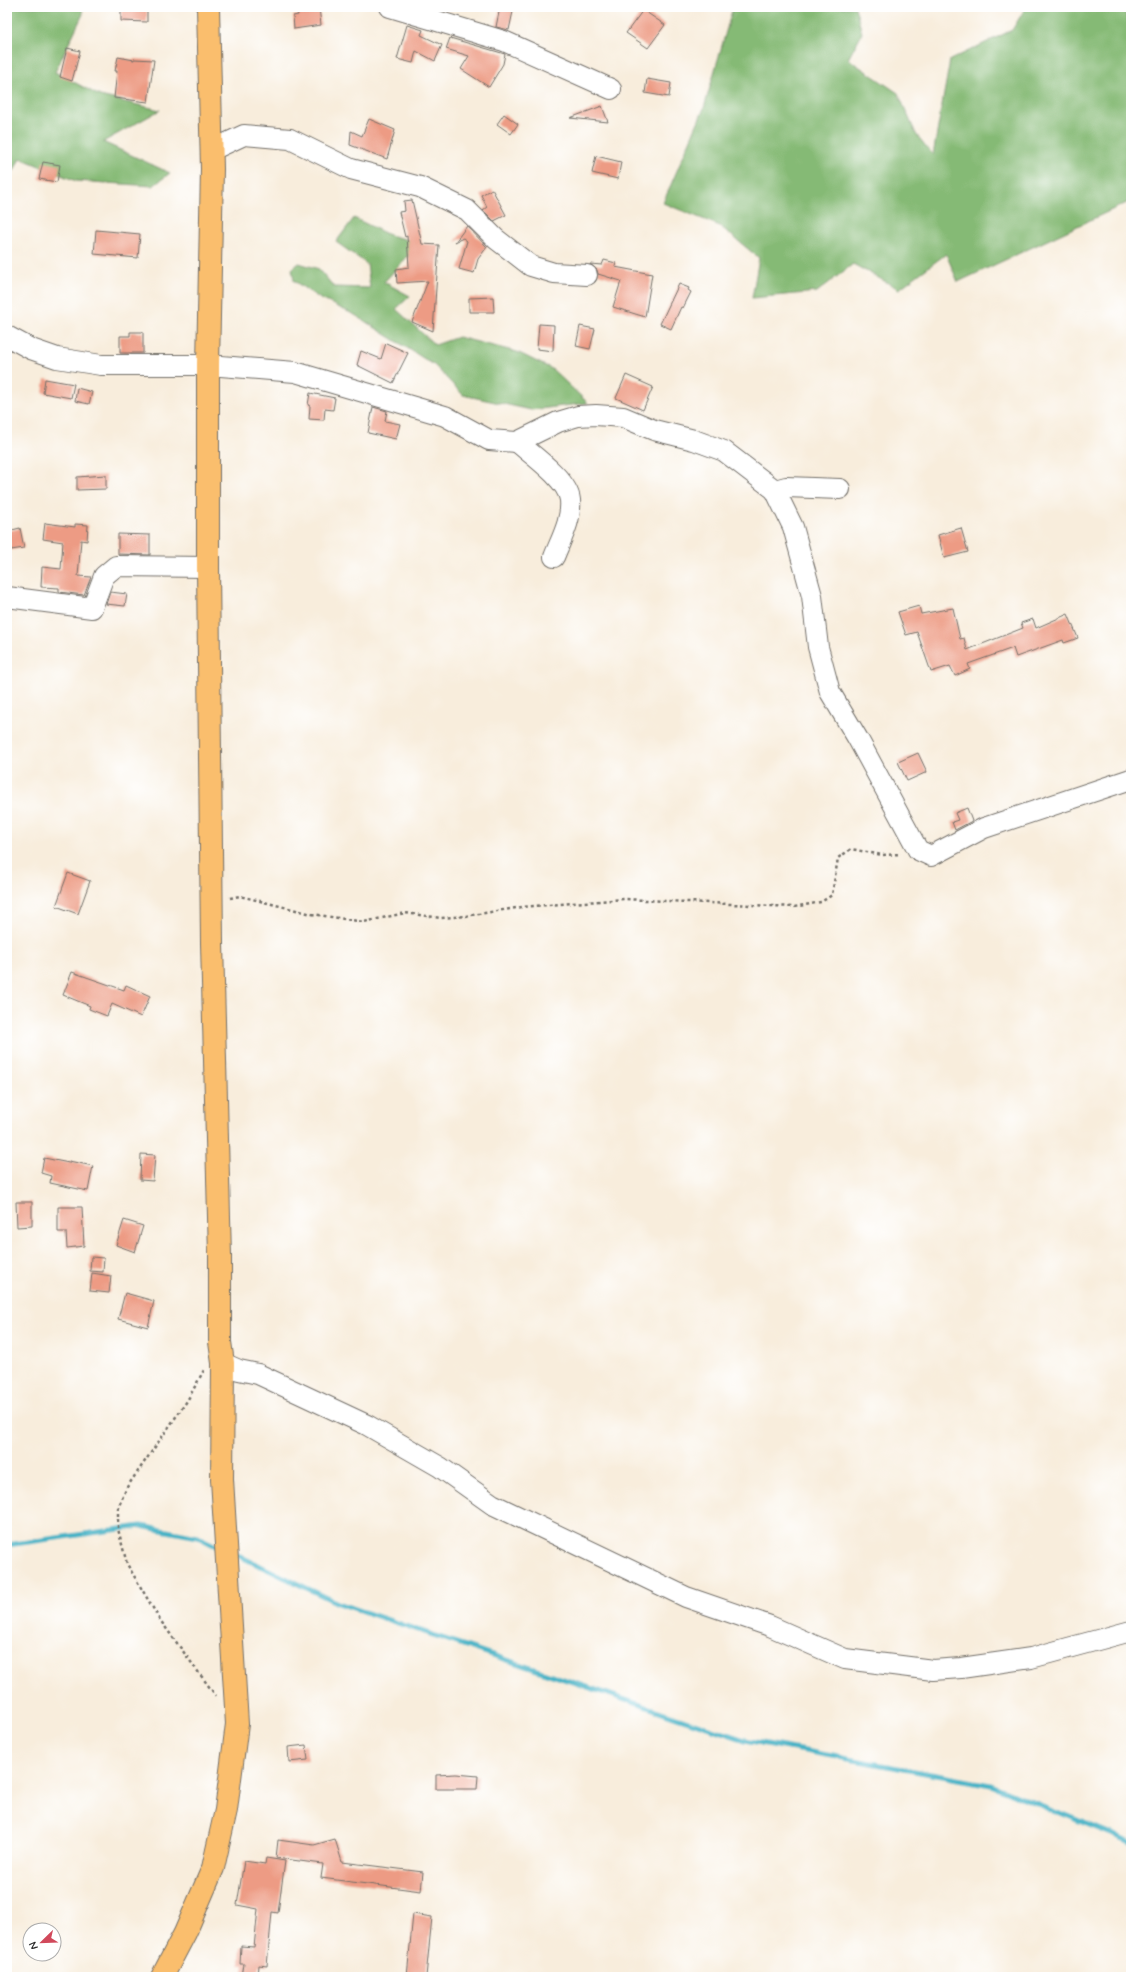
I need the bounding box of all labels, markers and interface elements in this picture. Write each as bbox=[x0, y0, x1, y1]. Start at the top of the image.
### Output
north arrow bbox=[22, 1922, 62, 1962]
text: N bbox=[26, 1939, 42, 1952]

